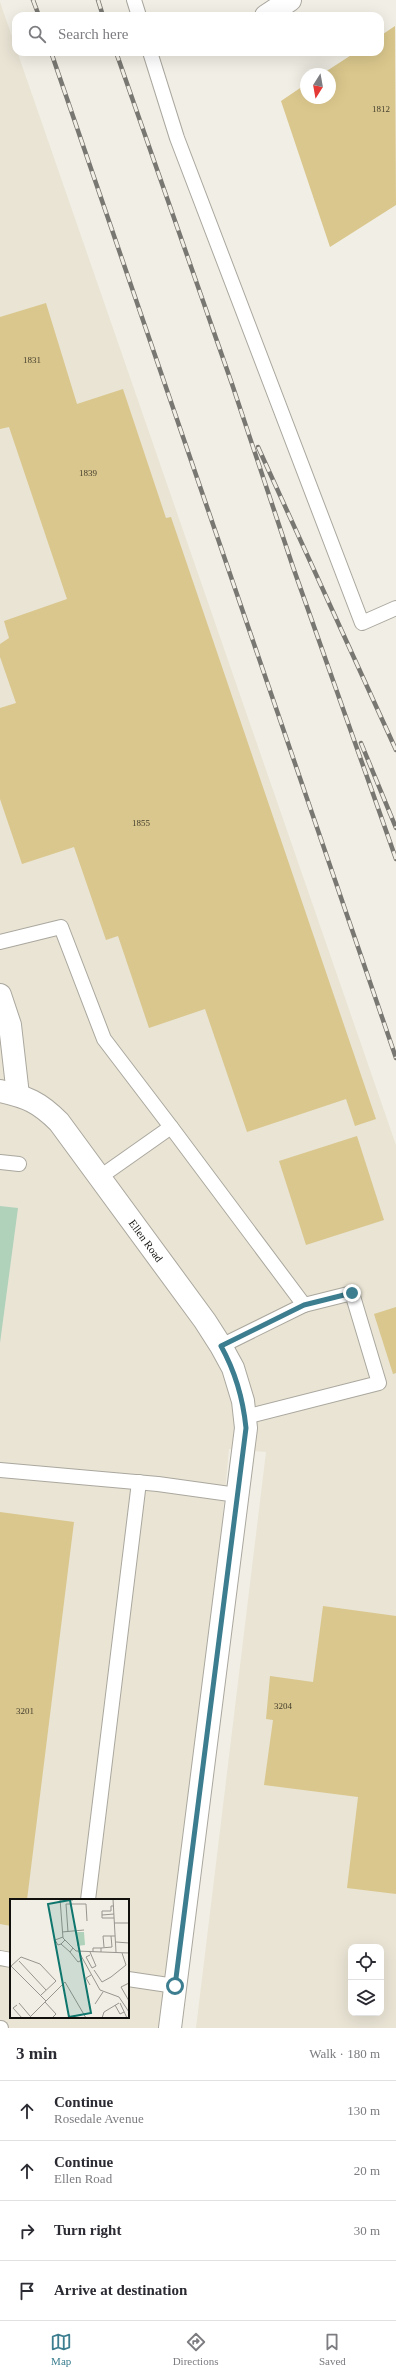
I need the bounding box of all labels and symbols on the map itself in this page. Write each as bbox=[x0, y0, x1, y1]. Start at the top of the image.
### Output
north arrow bbox=[300, 68, 336, 104]
house number: 1812 bbox=[372, 104, 390, 114]
house number: 1831 bbox=[23, 355, 41, 365]
house number: 1839 bbox=[79, 468, 98, 478]
house number: 1855 bbox=[132, 818, 151, 828]
street label: Ellen Road bbox=[127, 1217, 166, 1264]
route end bbox=[343, 1284, 361, 1302]
house number: 3204 bbox=[274, 1701, 293, 1711]
house number: 3201 bbox=[16, 1706, 34, 1716]
inset map bbox=[10, 1899, 129, 2018]
route start bbox=[166, 1977, 184, 1995]

